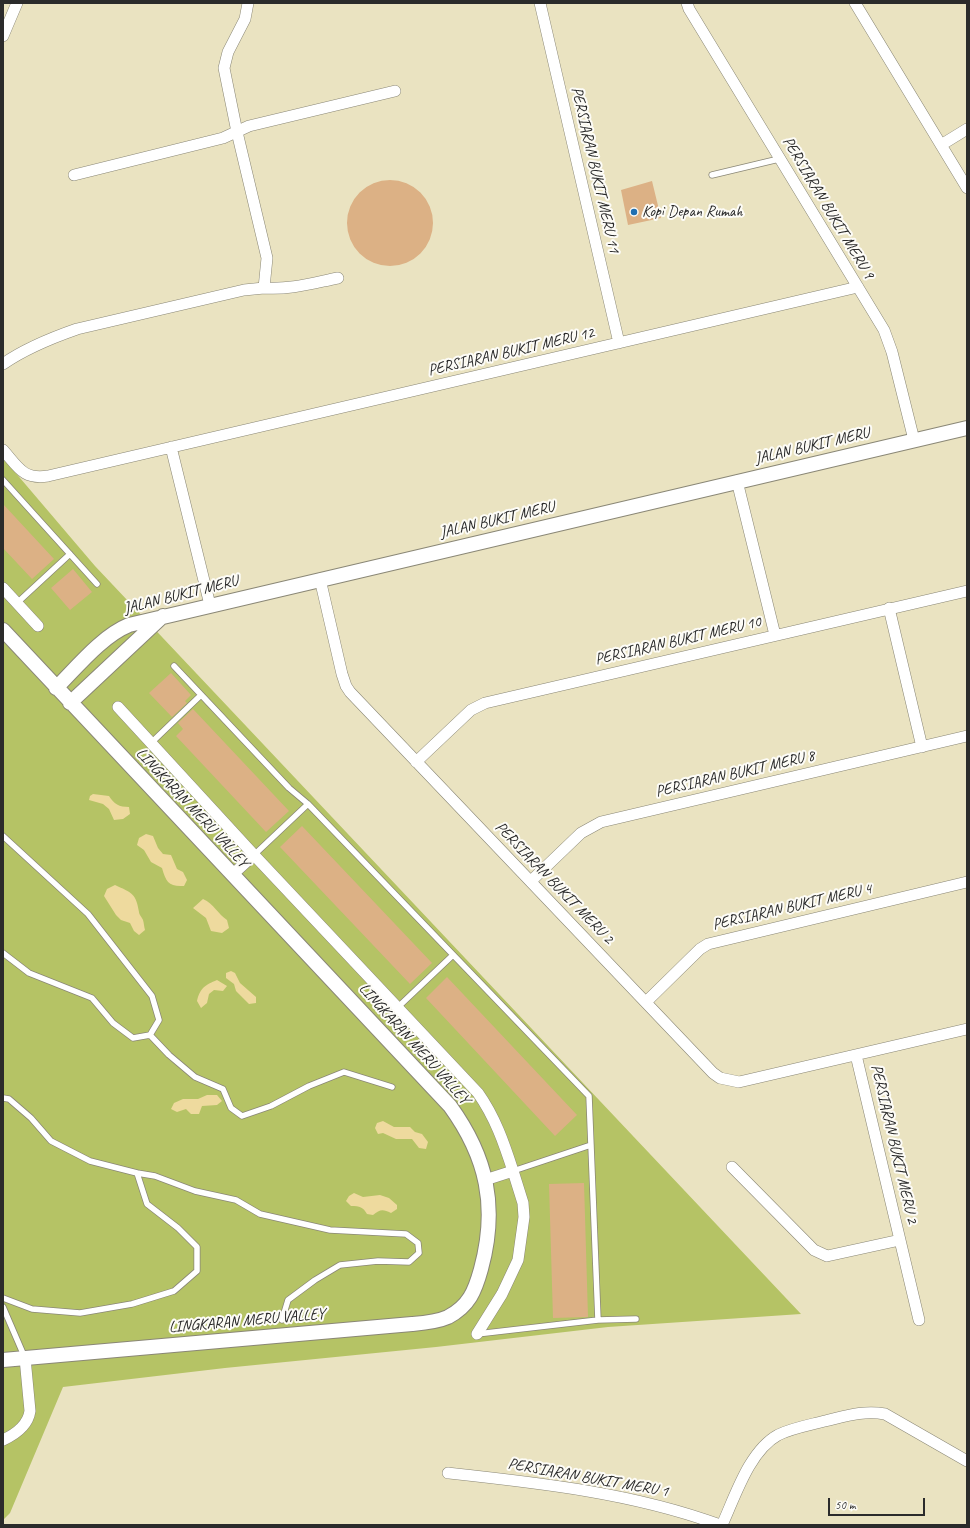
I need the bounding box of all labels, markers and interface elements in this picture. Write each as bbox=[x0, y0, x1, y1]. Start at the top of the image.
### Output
street label: PERSIARAN BUKIT MERU 11 bbox=[567, 85, 623, 255]
street label: PERSIARAN BUKIT MERU 9 bbox=[778, 133, 878, 283]
place label: Kopi Depan Rumah bbox=[642, 202, 743, 222]
marker: Kopi Depan Rumah bbox=[629, 207, 639, 217]
street label: PERSIARAN BUKIT MERU 12 bbox=[426, 324, 596, 380]
street label: JALAN BUKIT MERU bbox=[753, 423, 871, 469]
street label: JALAN BUKIT MERU bbox=[438, 497, 556, 543]
street label: JALAN BUKIT MERU bbox=[122, 572, 240, 618]
street label: PERSIARAN BUKIT MERU 10 bbox=[593, 613, 763, 669]
street label: LINGKARAN MERU VALLEY bbox=[132, 744, 252, 872]
street label: PERSIARAN BUKIT MERU 8 bbox=[654, 746, 816, 802]
street label: PERSIARAN BUKIT MERU 2 bbox=[491, 818, 617, 948]
street label: PERSIARAN BUKIT MERU 4 bbox=[711, 879, 873, 935]
street label: LINGKARAN MERU VALLEY bbox=[354, 979, 474, 1109]
street label: PERSIARAN BUKIT MERU 2 bbox=[866, 1063, 922, 1225]
street label: LINGKARAN MERU VALLEY bbox=[168, 1305, 326, 1337]
street label: PERSIARAN BUKIT MERU 1 bbox=[506, 1454, 670, 1502]
scale bar bbox=[830, 1490, 927, 1516]
text: 50 m bbox=[835, 1497, 855, 1513]

